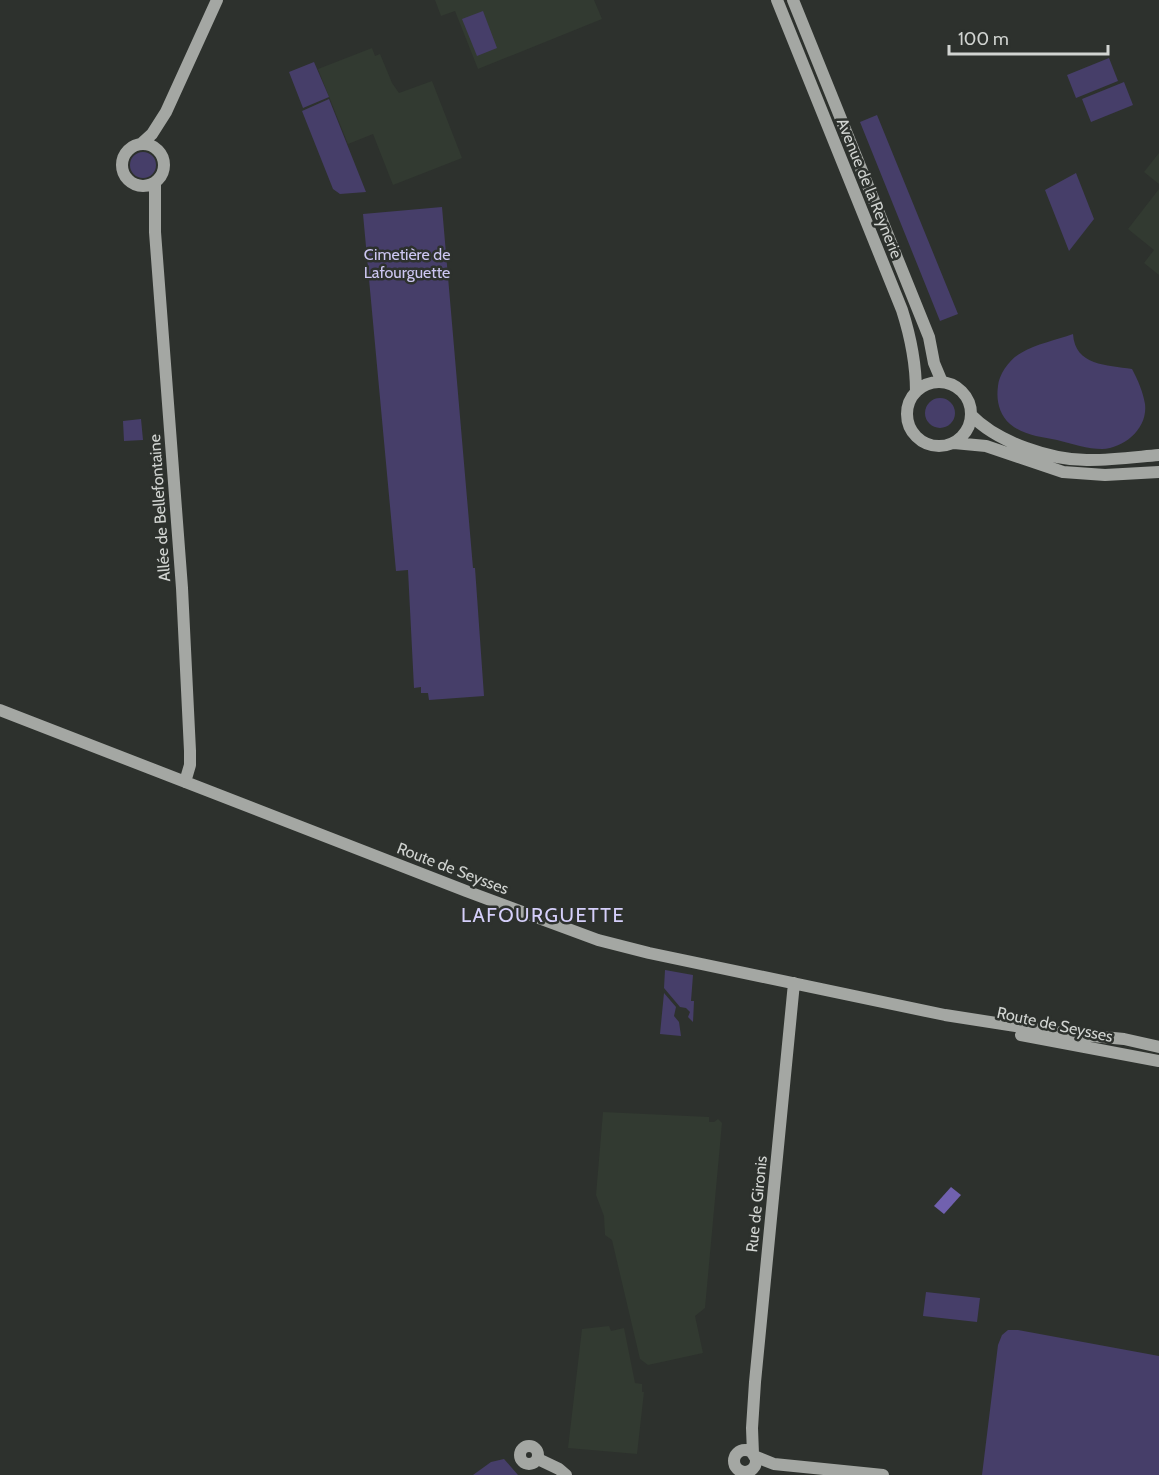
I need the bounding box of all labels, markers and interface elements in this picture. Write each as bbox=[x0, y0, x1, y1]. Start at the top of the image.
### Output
scale bar bbox=[949, 18, 1108, 56]
text: 100 m bbox=[958, 28, 1009, 50]
street label: Avenue de la Reynerie bbox=[833, 115, 906, 261]
park label: Cimetière de Lafourguette bbox=[364, 245, 450, 282]
street label: Allée de Bellefontaine bbox=[145, 434, 174, 582]
street label: Route de Seysses bbox=[394, 838, 512, 899]
district label: LAFOURGUETTE bbox=[461, 903, 625, 927]
street label: Route de Seysses bbox=[995, 1003, 1115, 1046]
street label: Rue de Gironis bbox=[742, 1154, 771, 1253]

